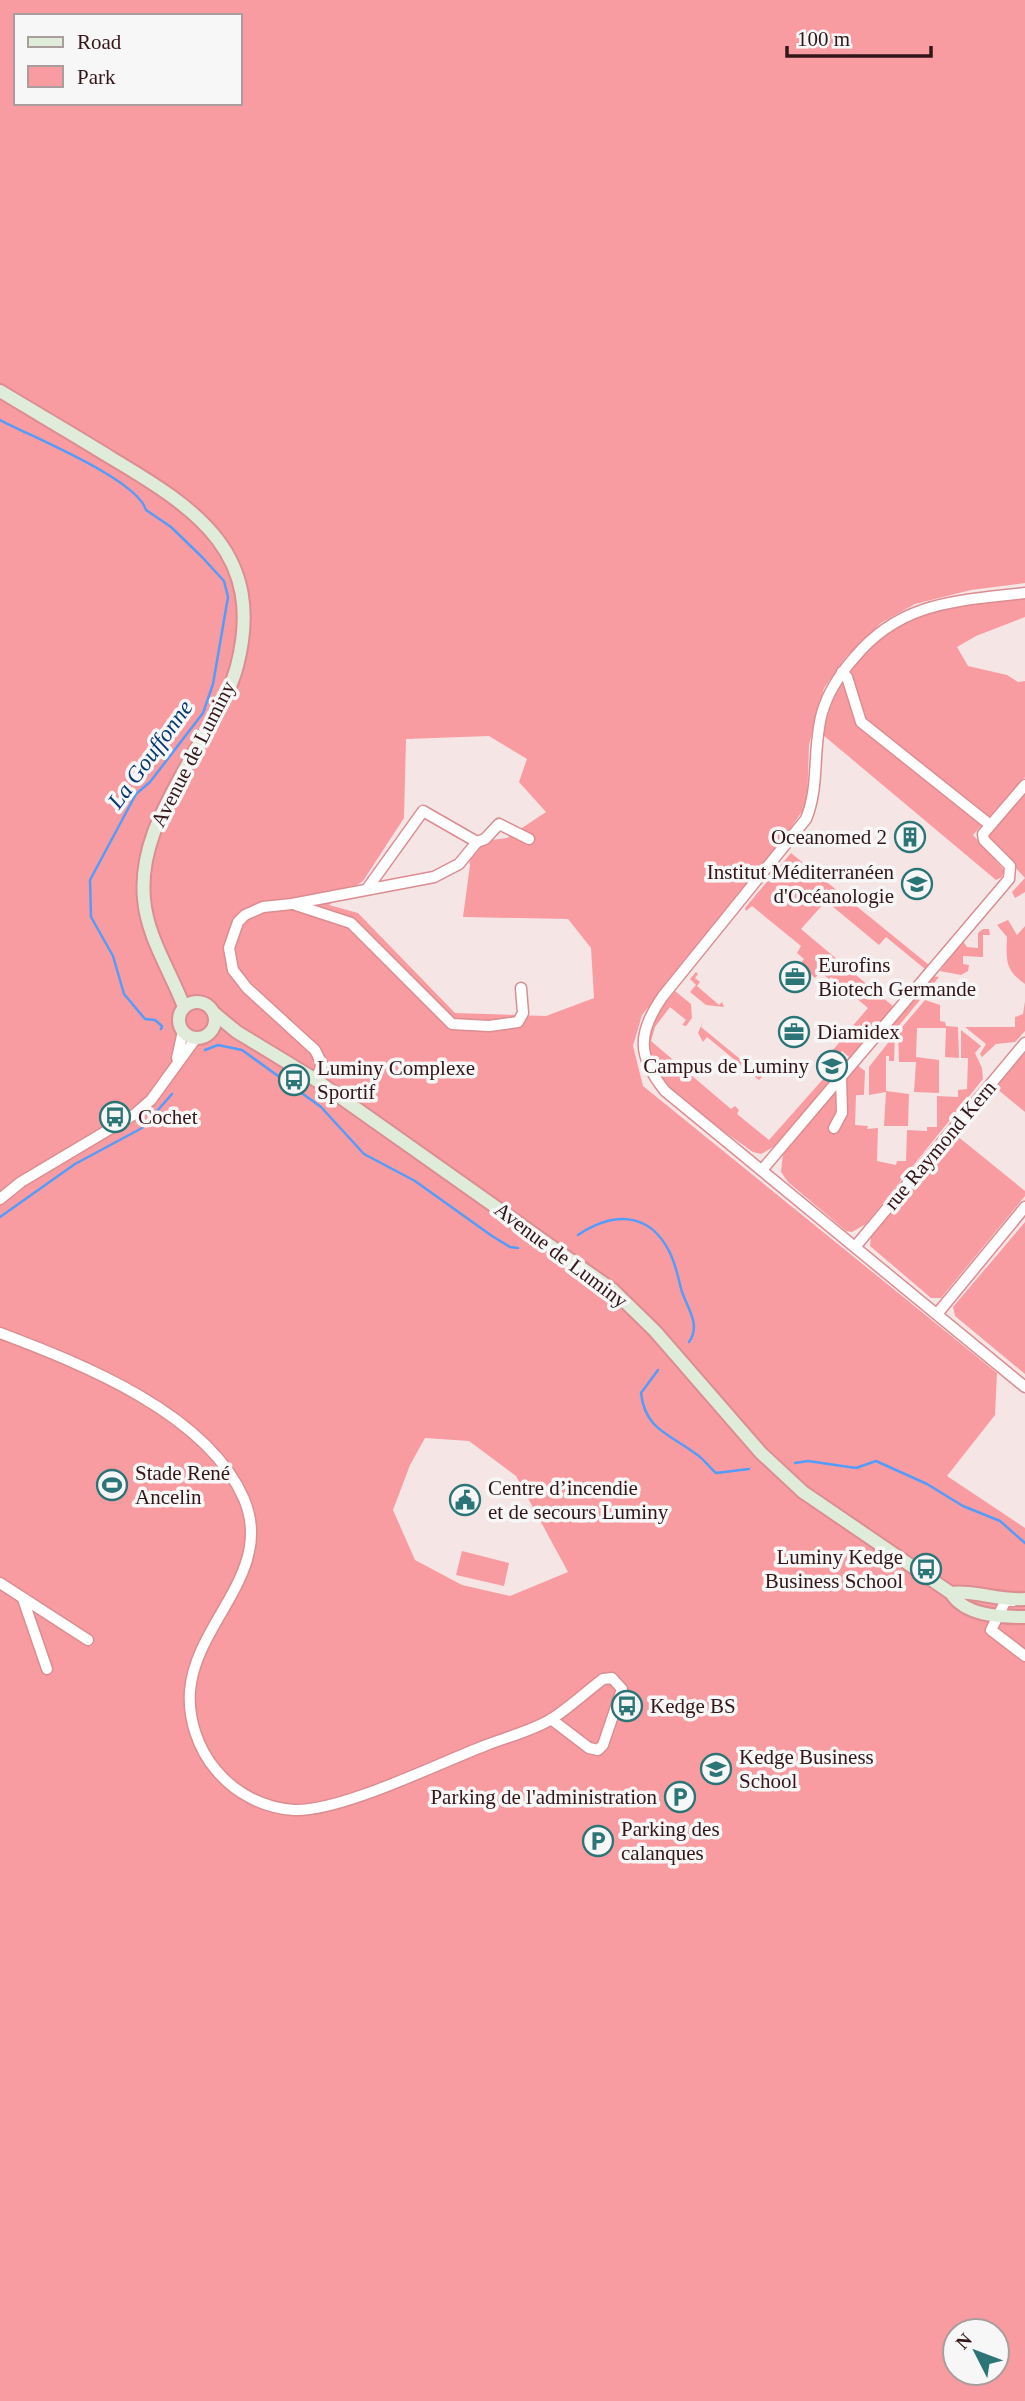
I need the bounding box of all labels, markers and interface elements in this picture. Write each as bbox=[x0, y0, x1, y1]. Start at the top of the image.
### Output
legend bbox=[14, 14, 242, 105]
scale bar bbox=[787, 14, 930, 58]
text: 100 m bbox=[797, 27, 850, 51]
text: Road bbox=[77, 30, 122, 54]
text: Park bbox=[77, 65, 116, 89]
street label: Avenue de Luminy bbox=[146, 677, 240, 831]
water label: La Gouffonne bbox=[102, 696, 198, 814]
building icon: Oceanomed 2 bbox=[893, 820, 927, 854]
place label: Oceanomed 2 bbox=[771, 825, 887, 849]
place label: Institut Méditerranéen d'Océanologie bbox=[707, 860, 894, 908]
school or university icon: Institut Méditerranéen d'Océanologie bbox=[900, 867, 934, 901]
place label: Eurofins Biotech Germande bbox=[818, 953, 976, 1001]
office icon: Eurofins Biotech Germande bbox=[778, 960, 812, 994]
office icon: Diamidex bbox=[777, 1015, 811, 1049]
place label: Diamidex bbox=[817, 1020, 900, 1044]
school or university icon: Campus de Luminy bbox=[815, 1049, 849, 1083]
place label: Campus de Luminy bbox=[643, 1054, 809, 1078]
place label: Luminy Complexe Sportif bbox=[317, 1056, 475, 1104]
bus stop icon: Luminy Complexe Sportif bbox=[277, 1063, 311, 1097]
street label: rue Raymond Kern bbox=[879, 1075, 1001, 1214]
bus stop icon: Cochet bbox=[98, 1100, 132, 1134]
place label: Cochet bbox=[138, 1105, 198, 1129]
street label: Avenue de Luminy bbox=[490, 1197, 633, 1313]
place label: Stade René Ancelin bbox=[135, 1461, 230, 1509]
sports icon: Stade René Ancelin bbox=[95, 1468, 129, 1502]
place label: Centre d’incendie et de secours Luminy bbox=[488, 1476, 669, 1524]
public building icon: Centre d’incendie et de secours Luminy bbox=[448, 1483, 482, 1517]
place label: Luminy Kedge Business School bbox=[765, 1545, 903, 1593]
bus stop icon: Luminy Kedge Business School bbox=[909, 1552, 943, 1586]
bus stop icon: Kedge BS bbox=[610, 1689, 644, 1723]
place label: Kedge BS bbox=[650, 1694, 736, 1718]
place label: Kedge Business School bbox=[739, 1745, 874, 1793]
school or university icon: Kedge Business School bbox=[699, 1752, 733, 1786]
parking icon: Parking de l'administration bbox=[663, 1780, 697, 1814]
place label: Parking de l'administration bbox=[430, 1785, 657, 1809]
place label: Parking des calanques bbox=[621, 1817, 720, 1865]
parking icon: Parking des calanques bbox=[581, 1824, 615, 1858]
north arrow bbox=[941, 2317, 1011, 2387]
text: N bbox=[951, 2329, 976, 2353]

